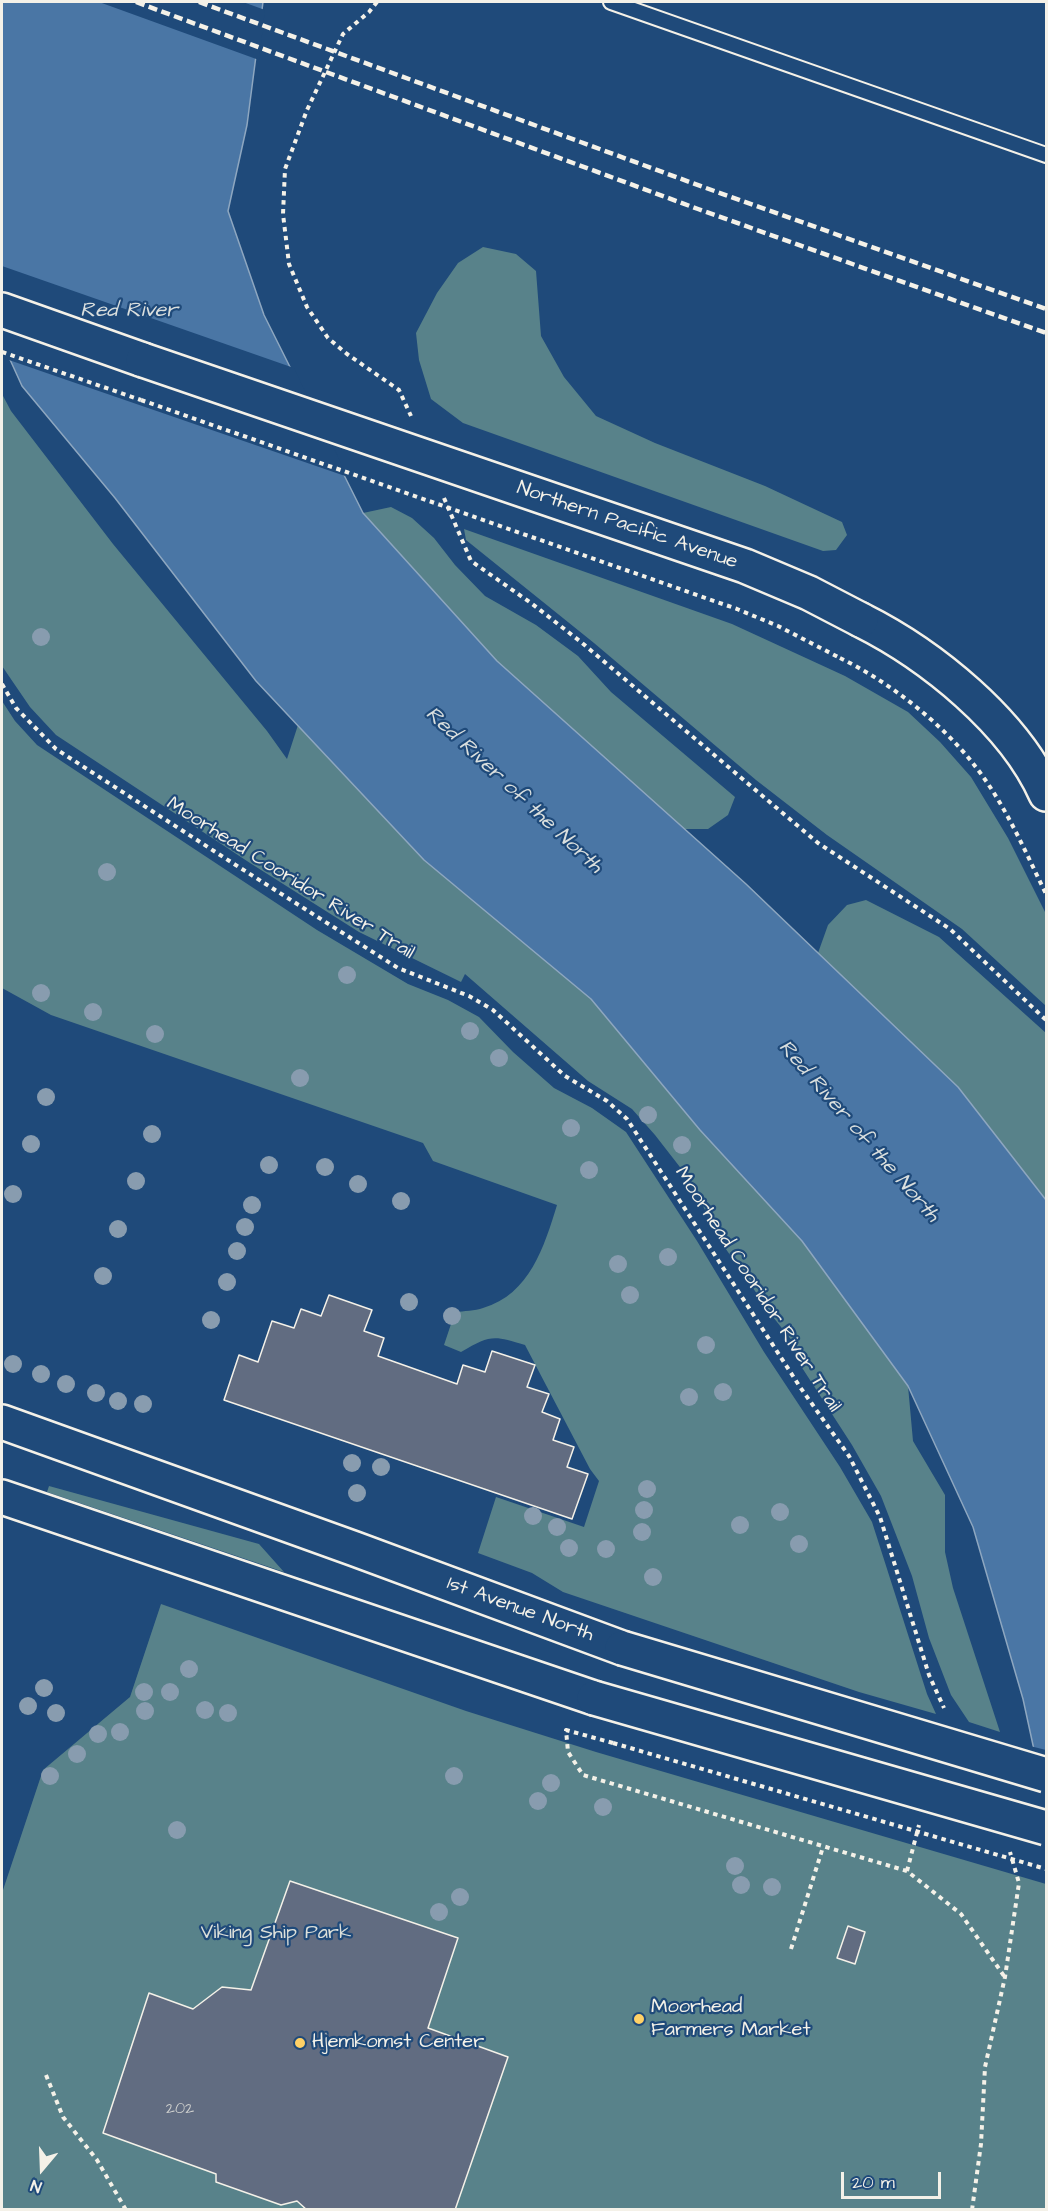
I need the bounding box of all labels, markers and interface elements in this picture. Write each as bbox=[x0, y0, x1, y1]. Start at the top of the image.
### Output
water label: Red River bbox=[80, 299, 178, 325]
street label: Northern Pacific Avenue bbox=[513, 477, 741, 575]
water label: Red River of the North bbox=[419, 702, 607, 880]
street label: Moorhead Cooridor River Trail bbox=[162, 793, 418, 965]
water label: Red River of the North bbox=[772, 1036, 944, 1228]
street label: Moorhead Cooridor River Trail bbox=[669, 1163, 845, 1417]
street label: 1st Avenue North bbox=[443, 1572, 597, 1648]
park label: Viking Ship Park bbox=[201, 1922, 351, 1946]
place label: Moorhead Farmers Market bbox=[651, 1996, 810, 2043]
marker: Moorhead Farmers Market bbox=[632, 2012, 646, 2026]
place label: Hjemkomst Center bbox=[312, 2031, 484, 2055]
marker: Hjemkomst Center bbox=[293, 2036, 307, 2050]
house number: 202 bbox=[166, 2100, 194, 2120]
north arrow bbox=[12, 2139, 72, 2199]
scale bar bbox=[844, 2160, 944, 2198]
text: 20 m bbox=[852, 2170, 895, 2195]
text: N bbox=[28, 2174, 44, 2198]

